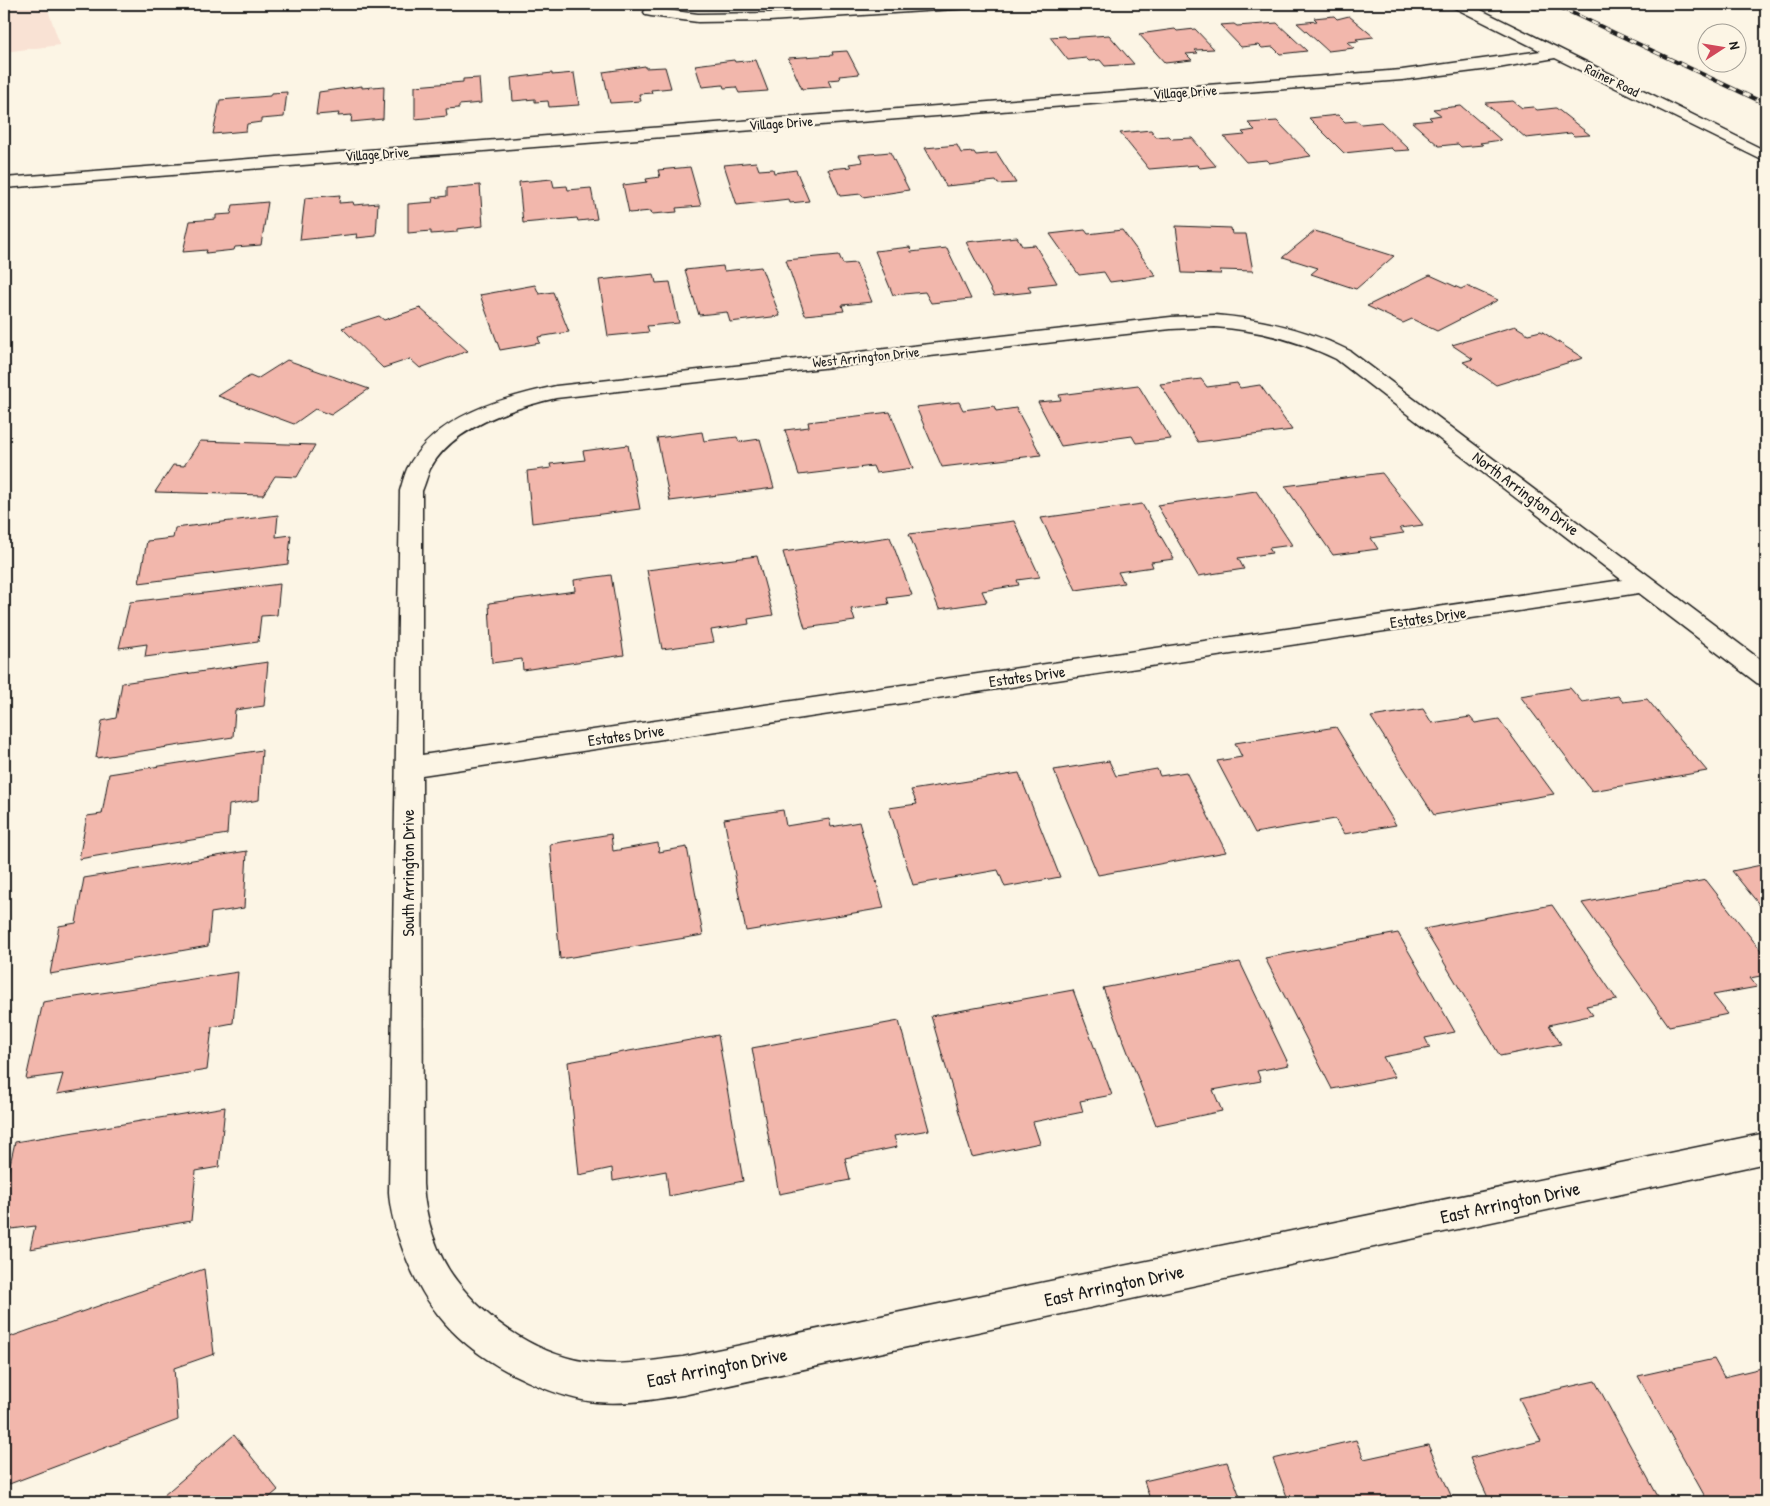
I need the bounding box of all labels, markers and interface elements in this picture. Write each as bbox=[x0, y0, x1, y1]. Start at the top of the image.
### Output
north arrow bbox=[1698, 22, 1748, 72]
text: N bbox=[1725, 40, 1745, 51]
street label: Rainer Road bbox=[1582, 58, 1643, 101]
street label: Village Drive bbox=[1152, 80, 1218, 104]
street label: Village Drive bbox=[748, 111, 814, 135]
street label: Village Drive bbox=[344, 142, 410, 166]
street label: West Arrington Drive bbox=[812, 341, 921, 373]
street label: North Arrington Drive bbox=[1468, 446, 1584, 541]
street label: Estates Drive bbox=[1388, 601, 1468, 633]
street label: Estates Drive bbox=[987, 660, 1067, 692]
street label: Estates Drive bbox=[586, 719, 666, 751]
street label: South Arrington Drive bbox=[397, 809, 419, 937]
street label: East Arrington Drive bbox=[1438, 1174, 1583, 1229]
street label: East Arrington Drive bbox=[1042, 1257, 1187, 1312]
street label: East Arrington Drive bbox=[645, 1341, 790, 1393]

